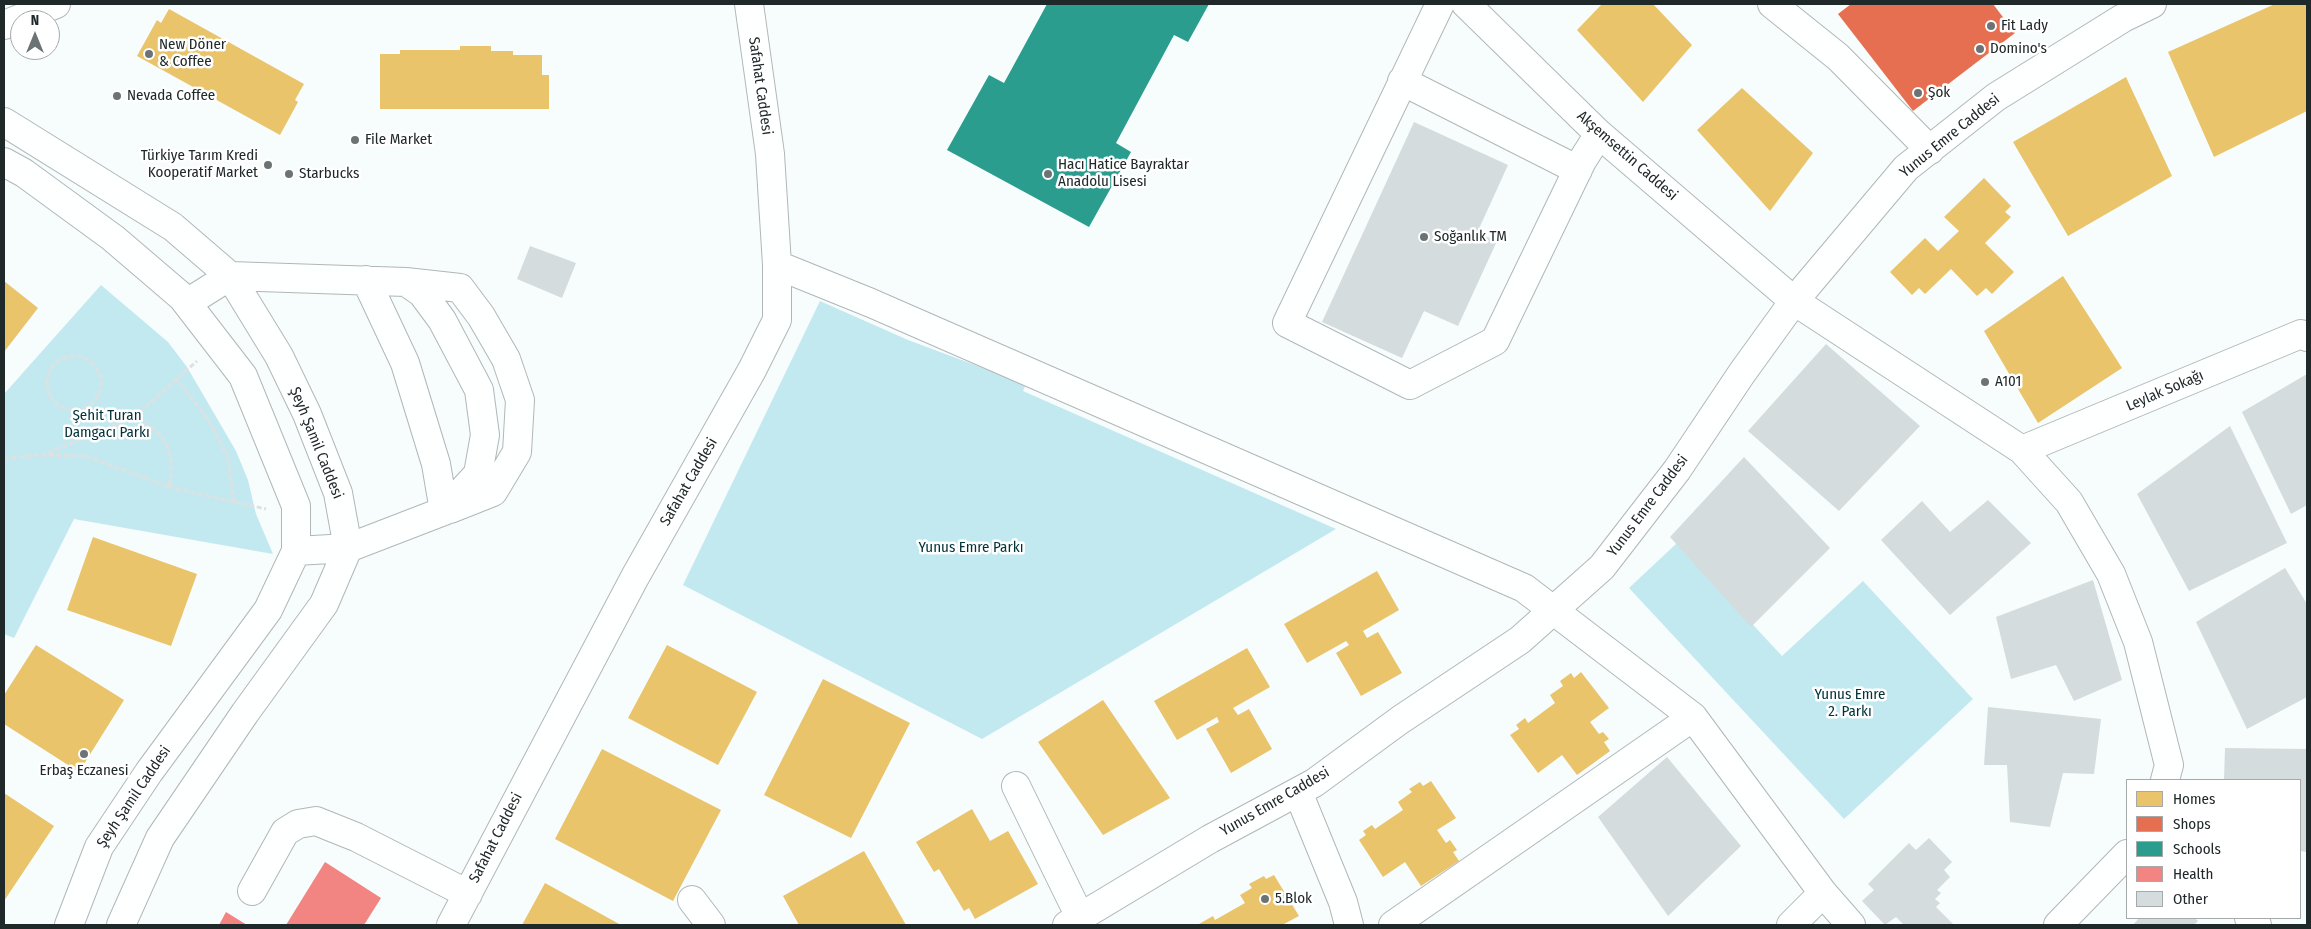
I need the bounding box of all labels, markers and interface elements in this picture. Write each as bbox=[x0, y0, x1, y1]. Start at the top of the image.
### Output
north arrow bbox=[10, 10, 60, 60]
text: N bbox=[31, 12, 39, 29]
place label: Fit Lady bbox=[2001, 17, 2048, 35]
marker: Fit Lady bbox=[1985, 20, 1997, 32]
place label: New Döner & Coffee bbox=[159, 36, 226, 71]
street label: Safahat Caddesi bbox=[744, 36, 776, 136]
place label: Domino's bbox=[1990, 40, 2047, 58]
marker: Domino's bbox=[1974, 43, 1986, 55]
marker: New Döner & Coffee bbox=[143, 48, 155, 60]
place label: Şok bbox=[1928, 84, 1950, 102]
place label: Nevada Coffee bbox=[127, 87, 215, 105]
marker: Şok bbox=[1912, 87, 1924, 99]
marker: Nevada Coffee bbox=[111, 90, 123, 102]
street label: Yunus Emre Caddesi bbox=[1897, 90, 2003, 182]
street label: Akşemsettin Caddesi bbox=[1573, 107, 1681, 205]
place label: File Market bbox=[365, 131, 432, 149]
marker: File Market bbox=[349, 134, 361, 146]
place label: Türkiye Tarım Kredi Kooperatif Market bbox=[141, 147, 258, 182]
place label: Hacı Hatice Bayraktar Anadolu Lisesi bbox=[1058, 156, 1189, 191]
marker: Türkiye Tarım Kredi Kooperatif Market bbox=[262, 159, 274, 171]
place label: Starbucks bbox=[299, 165, 359, 183]
marker: Starbucks bbox=[283, 168, 295, 180]
marker: Hacı Hatice Bayraktar Anadolu Lisesi bbox=[1042, 168, 1054, 180]
place label: Soğanlık TM bbox=[1434, 228, 1507, 246]
marker: Soğanlık TM bbox=[1418, 231, 1430, 243]
street label: Leylak Sokağı bbox=[2124, 367, 2206, 415]
place label: A101 bbox=[1995, 373, 2021, 391]
marker: A101 bbox=[1979, 376, 1991, 388]
street label: Şeyh Şamil Caddesi bbox=[285, 384, 347, 502]
park label: Şehit Turan Damgacı Parkı bbox=[64, 407, 150, 442]
street label: Safahat Caddesi bbox=[657, 435, 721, 529]
street label: Yunus Emre Caddesi bbox=[1604, 451, 1692, 561]
park label: Yunus Emre Parkı bbox=[919, 539, 1023, 557]
park label: Yunus Emre 2. Parkı bbox=[1815, 686, 1885, 721]
street label: Şeyh Şamil Caddesi bbox=[93, 743, 175, 851]
marker: Erbaş Eczanesi bbox=[78, 748, 90, 760]
place label: Erbaş Eczanesi bbox=[40, 762, 128, 780]
street label: Yunus Emre Caddesi bbox=[1217, 763, 1333, 841]
legend bbox=[2126, 779, 2301, 919]
street label: Safahat Caddesi bbox=[466, 790, 526, 886]
text: Homes bbox=[2173, 790, 2215, 808]
text: Shops bbox=[2173, 815, 2211, 833]
text: Schools bbox=[2173, 840, 2221, 858]
text: Health bbox=[2173, 865, 2213, 883]
place label: 5.Blok bbox=[1275, 890, 1312, 908]
text: Other bbox=[2173, 890, 2208, 908]
marker: 5.Blok bbox=[1259, 893, 1271, 905]

